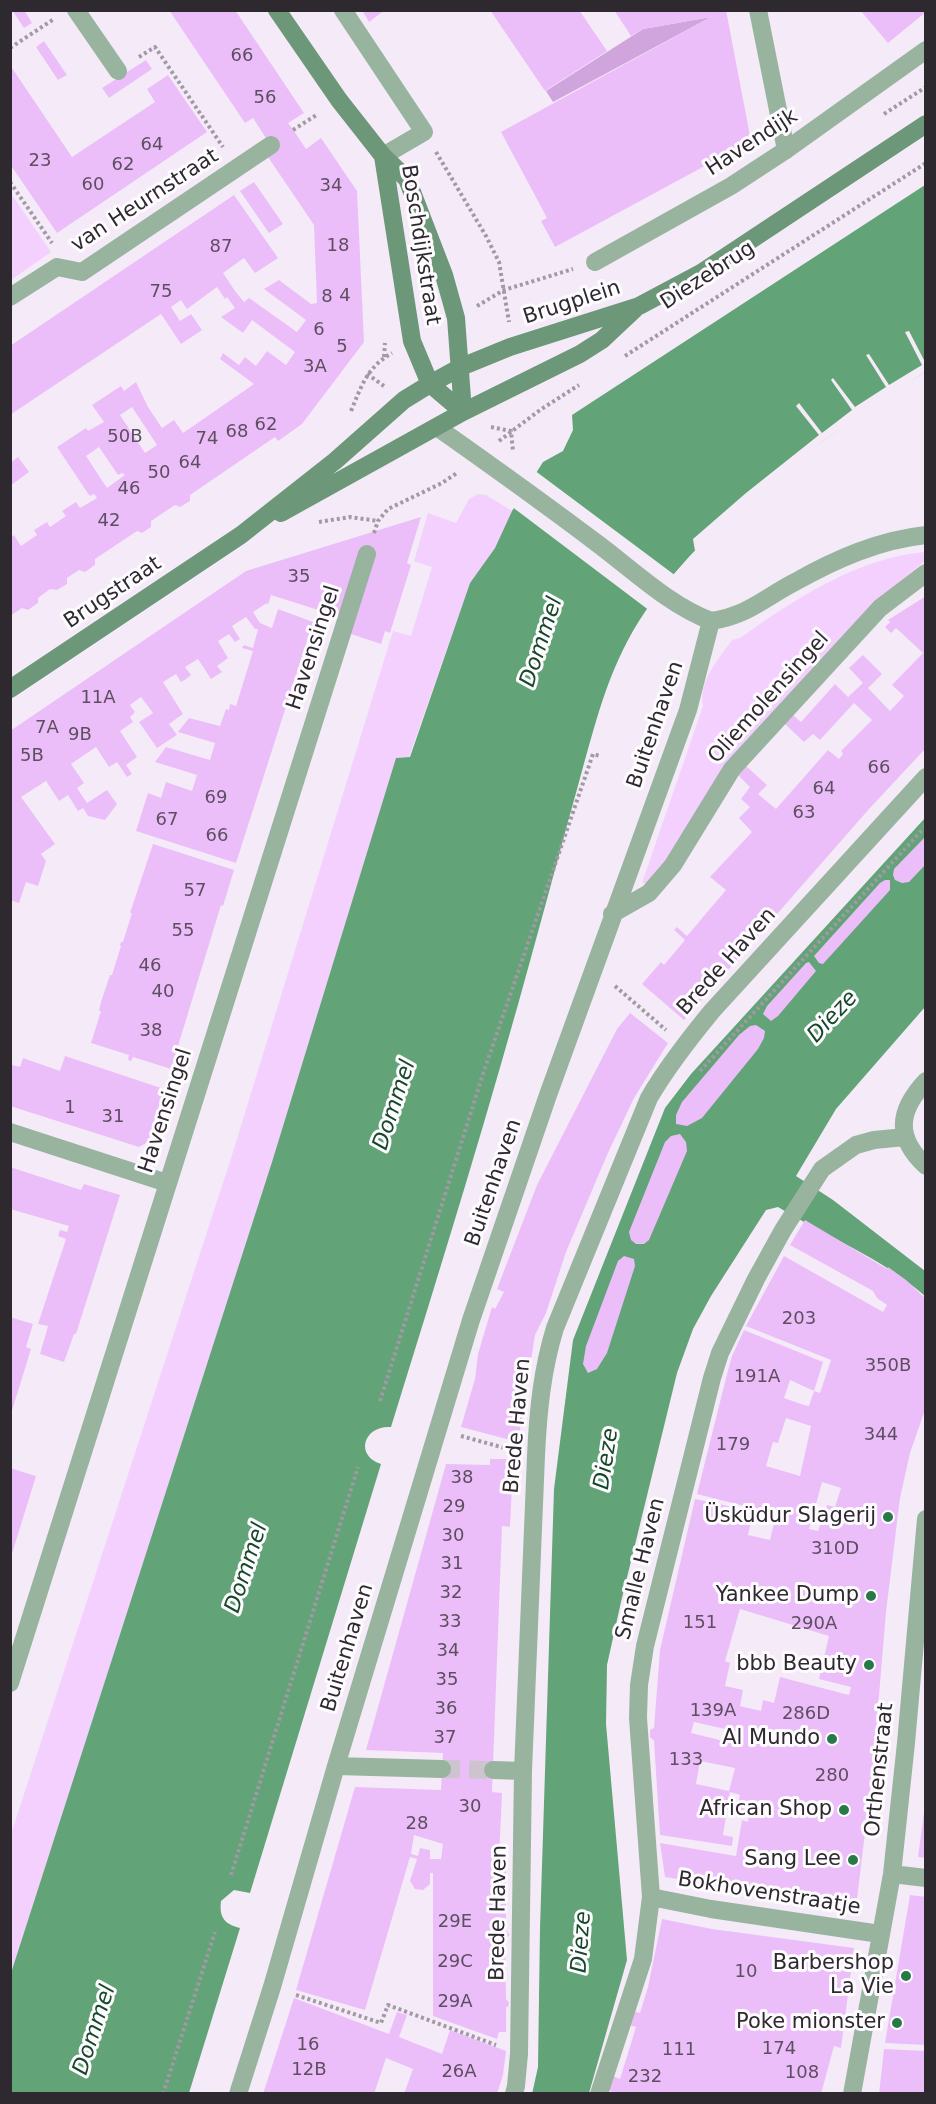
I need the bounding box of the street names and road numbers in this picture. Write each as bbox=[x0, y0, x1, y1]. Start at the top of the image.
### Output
street label: Havendijk bbox=[701, 104, 803, 182]
street label: van Heurnstraat bbox=[67, 144, 223, 258]
street label: Boschdijkstraat bbox=[395, 163, 445, 327]
street label: Diezebrug bbox=[656, 236, 760, 316]
street label: Brugplein bbox=[520, 275, 624, 331]
street label: Brugstraat bbox=[60, 551, 166, 635]
street label: Havensingel bbox=[282, 583, 346, 713]
street label: Oliemolensingel bbox=[703, 627, 835, 769]
street label: Buitenhaven bbox=[622, 658, 690, 792]
street label: Brede Haven bbox=[672, 903, 782, 1021]
street label: Havensingel bbox=[134, 1046, 198, 1176]
street label: Buitenhaven bbox=[460, 1116, 528, 1250]
street label: Brede Haven bbox=[500, 1357, 536, 1495]
street label: Smalle Haven bbox=[611, 1495, 671, 1643]
street label: Buitenhaven bbox=[317, 1581, 379, 1715]
street label: Orthenstraat bbox=[860, 1702, 900, 1838]
street label: Brede Haven bbox=[485, 1845, 513, 1981]
street label: Bokhovenstraatje bbox=[676, 1867, 862, 1921]

